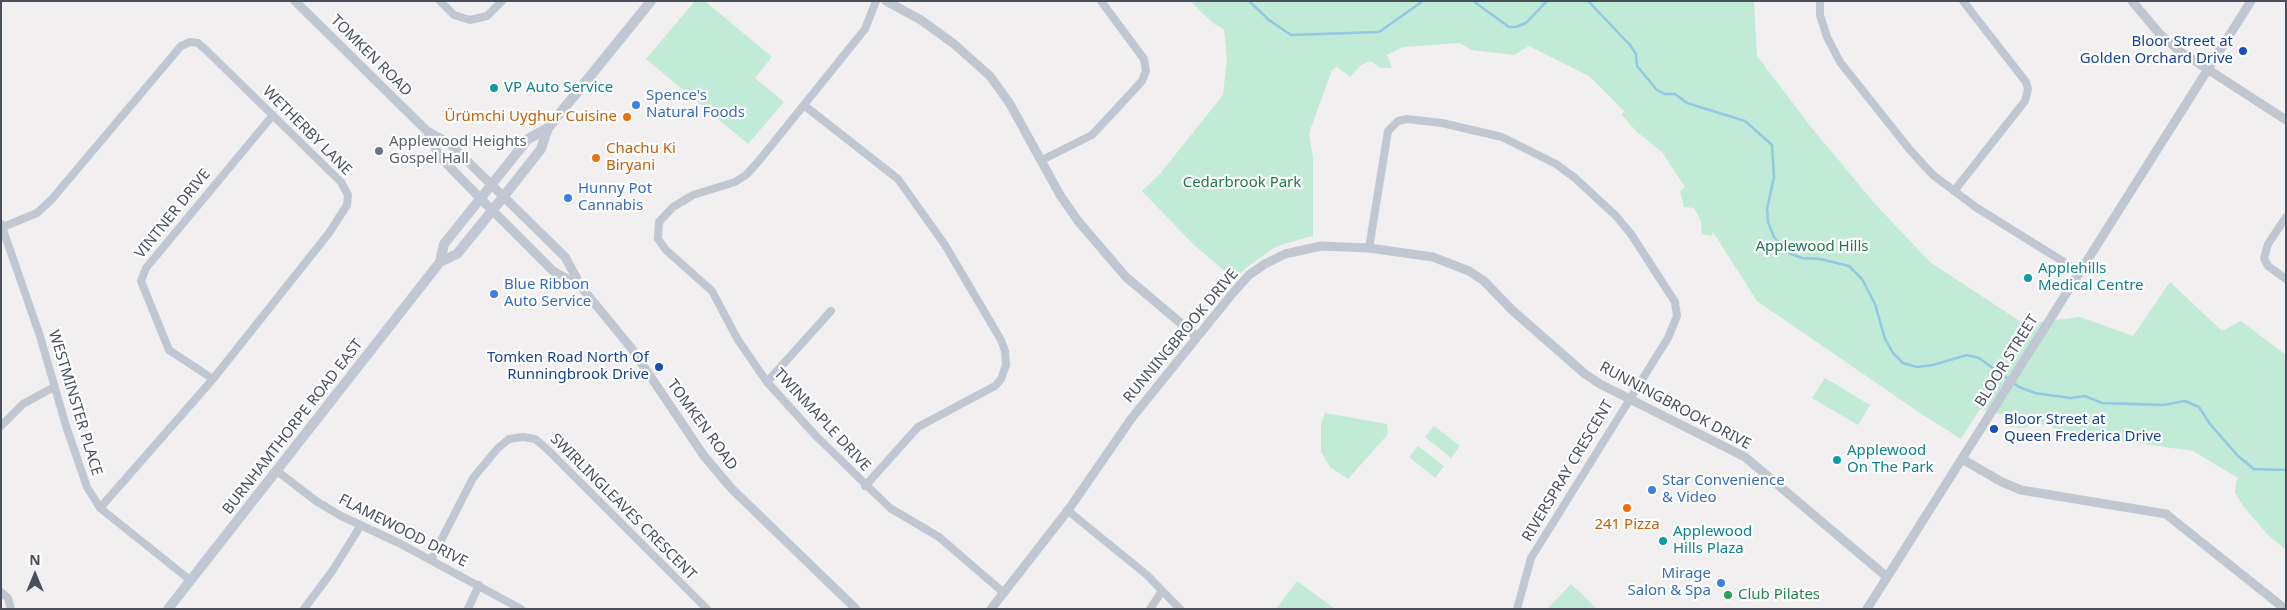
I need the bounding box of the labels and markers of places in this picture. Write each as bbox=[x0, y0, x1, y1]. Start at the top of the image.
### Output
place label: Bloor Street at Golden Orchard Drive bbox=[2080, 33, 2233, 68]
marker: Bloor Street at Golden Orchard Drive bbox=[2237, 45, 2249, 57]
place label: VP Auto Service bbox=[504, 79, 613, 97]
marker: VP Auto Service bbox=[488, 82, 500, 94]
place label: Spence's Natural Foods bbox=[646, 87, 745, 122]
marker: Spence's Natural Foods bbox=[630, 99, 642, 111]
place label: Ürümchi Uyghur Cuisine bbox=[444, 108, 617, 126]
marker: Ürümchi Uyghur Cuisine bbox=[621, 111, 633, 123]
place label: Applewood Heights Gospel Hall bbox=[389, 133, 527, 168]
place label: Chachu Ki Biryani bbox=[606, 140, 676, 175]
marker: Applewood Heights Gospel Hall bbox=[373, 145, 385, 157]
marker: Chachu Ki Biryani bbox=[590, 152, 602, 164]
place label: Hunny Pot Cannabis bbox=[578, 180, 652, 215]
marker: Hunny Pot Cannabis bbox=[562, 192, 574, 204]
place label: Applehills Medical Centre bbox=[2038, 260, 2144, 295]
marker: Applehills Medical Centre bbox=[2022, 272, 2034, 284]
place label: Blue Ribbon Auto Service bbox=[504, 276, 591, 311]
marker: Blue Ribbon Auto Service bbox=[488, 288, 500, 300]
place label: Tomken Road North Of Runningbrook Drive bbox=[487, 349, 649, 384]
marker: Tomken Road North Of Runningbrook Drive bbox=[653, 361, 665, 373]
place label: Bloor Street at Queen Frederica Drive bbox=[2004, 411, 2162, 446]
marker: Bloor Street at Queen Frederica Drive bbox=[1988, 423, 2000, 435]
place label: Applewood On The Park bbox=[1847, 442, 1934, 477]
marker: Applewood On The Park bbox=[1831, 454, 1843, 466]
place label: Star Convenience & Video bbox=[1662, 472, 1785, 507]
marker: Star Convenience & Video bbox=[1646, 484, 1658, 496]
marker: 241 Pizza bbox=[1621, 502, 1633, 514]
place label: 241 Pizza bbox=[1594, 516, 1660, 534]
place label: Applewood Hills Plaza bbox=[1673, 523, 1752, 558]
marker: Applewood Hills Plaza bbox=[1657, 535, 1669, 547]
place label: Mirage Salon & Spa bbox=[1627, 565, 1711, 600]
marker: Mirage Salon & Spa bbox=[1715, 577, 1727, 589]
place label: Club Pilates bbox=[1738, 586, 1820, 604]
marker: Club Pilates bbox=[1722, 589, 1734, 601]

